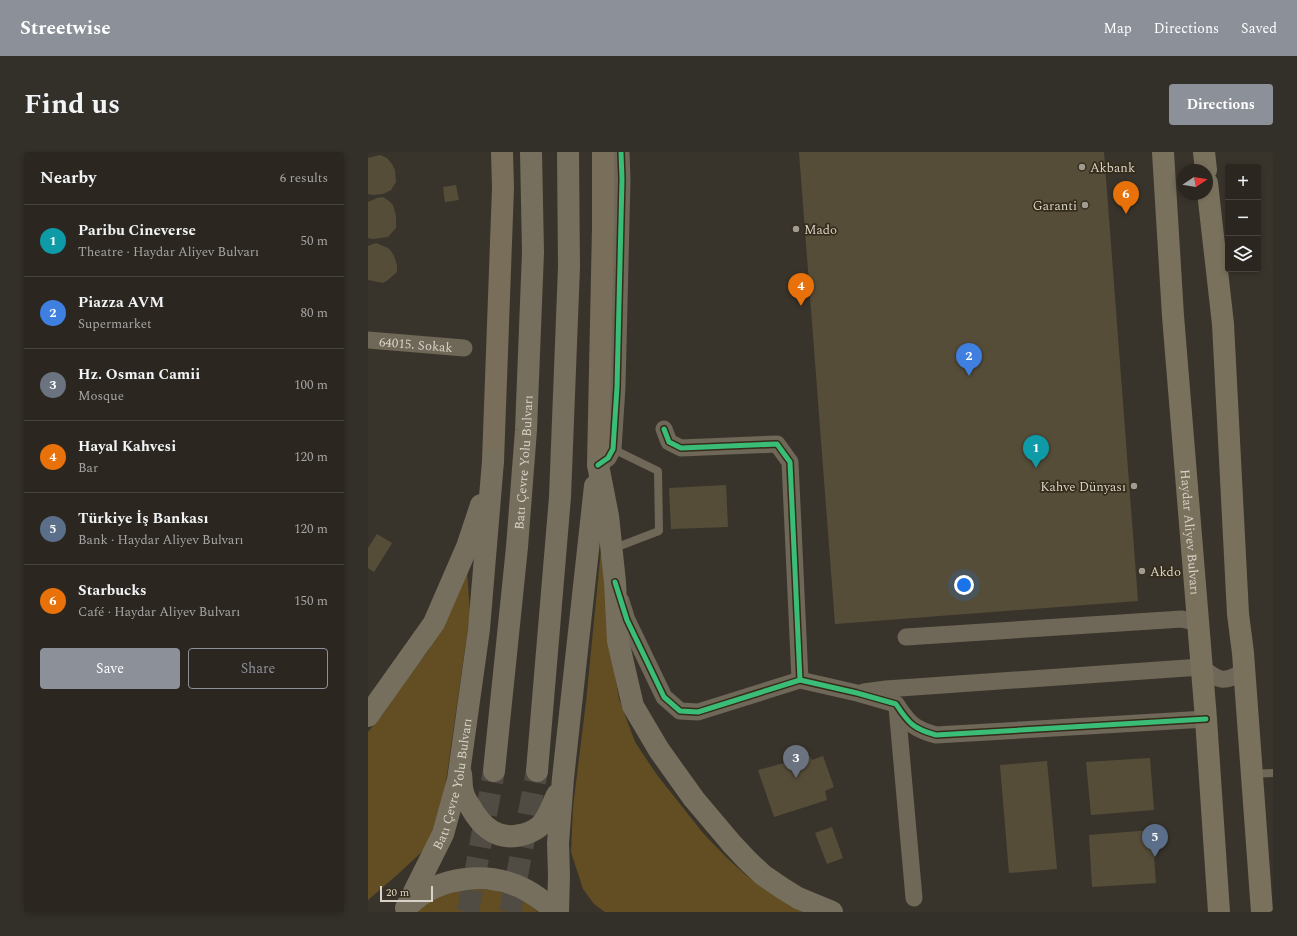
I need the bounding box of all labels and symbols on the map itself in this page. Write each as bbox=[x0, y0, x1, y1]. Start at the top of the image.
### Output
place label: Akbank bbox=[1090, 158, 1135, 178]
marker: Akbank bbox=[1077, 162, 1087, 172]
north arrow bbox=[1177, 164, 1213, 200]
pin: 6 bbox=[1113, 181, 1139, 214]
place label: Garanti bbox=[1033, 196, 1077, 216]
marker: Garanti bbox=[1080, 200, 1090, 210]
place label: Mado bbox=[804, 220, 837, 240]
marker: Mado bbox=[791, 224, 801, 234]
pin: 4 bbox=[788, 273, 814, 306]
street label: 64015. Sokak bbox=[378, 332, 453, 358]
pin: 2 bbox=[956, 343, 982, 376]
street label: Batı Çevre Yolu Bulvarı bbox=[509, 395, 538, 531]
pin: 1 bbox=[1023, 435, 1049, 468]
street label: Haydar Aliyev Bulvarı bbox=[1175, 468, 1205, 596]
place label: Kahve Dünyası bbox=[1040, 477, 1126, 497]
marker: Kahve Dünyası bbox=[1129, 481, 1139, 491]
place label: Akdo bbox=[1150, 562, 1181, 582]
marker: Akdo bbox=[1137, 566, 1147, 576]
your location bbox=[954, 575, 974, 595]
street label: Batı Çevre Yolu Bulvarı bbox=[428, 717, 478, 853]
pin: 3 bbox=[783, 745, 809, 778]
pin: 5 bbox=[1142, 824, 1168, 857]
scale bar bbox=[380, 884, 433, 903]

